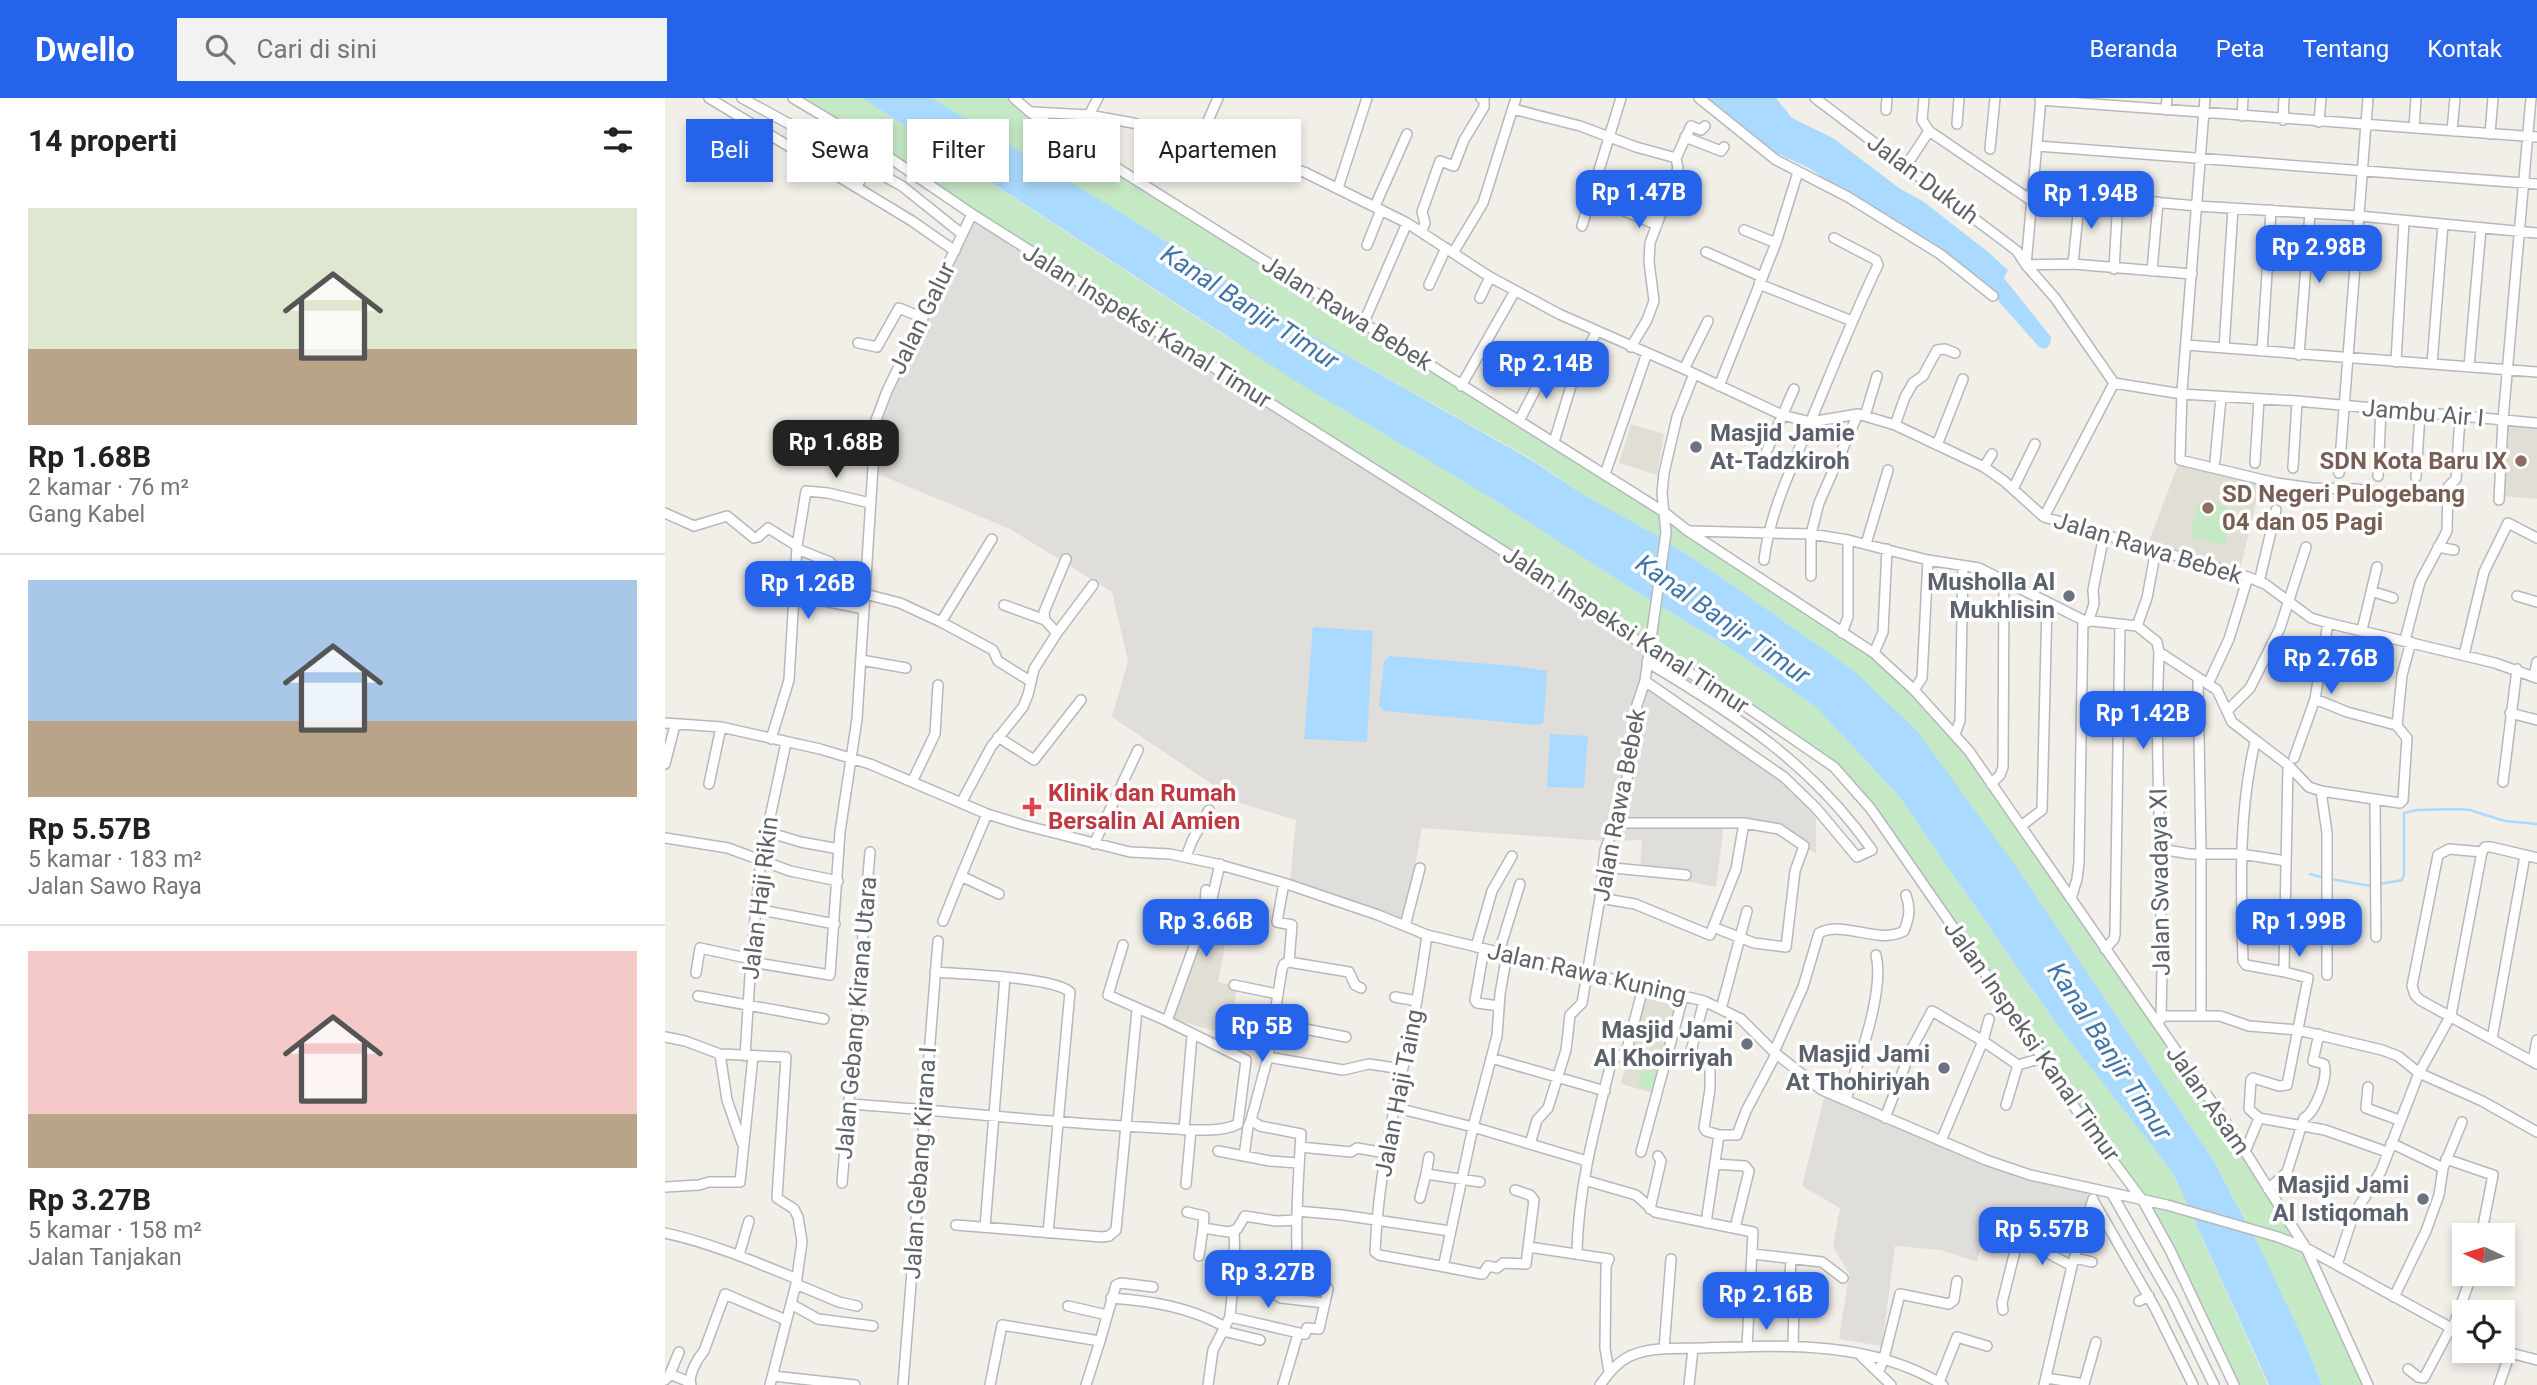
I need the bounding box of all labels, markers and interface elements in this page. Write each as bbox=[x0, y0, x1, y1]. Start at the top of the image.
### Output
search box bbox=[177, 18, 667, 81]
text: Dwello bbox=[35, 30, 135, 69]
icon: search bbox=[201, 30, 239, 68]
text: Cari di sini bbox=[257, 34, 377, 64]
text: Beranda bbox=[2090, 35, 2178, 63]
text: Peta bbox=[2216, 35, 2264, 63]
text: Tentang bbox=[2302, 35, 2389, 63]
text: Kontak bbox=[2427, 35, 2502, 63]
chip: Beli bbox=[686, 119, 773, 182]
chip: Sewa bbox=[787, 119, 893, 182]
chip: Filter bbox=[907, 119, 1009, 182]
chip: Baru bbox=[1023, 119, 1120, 182]
chip: Apartemen bbox=[1134, 119, 1301, 182]
icon: filters bbox=[599, 121, 637, 159]
text: 14 properti bbox=[28, 123, 177, 158]
street label: Jalan Dukuh bbox=[1862, 128, 1984, 230]
pin: Rp 1.47B bbox=[1567, 170, 1711, 230]
pin: Rp 1.94B bbox=[2019, 172, 2163, 231]
text: Rp 1.47B bbox=[1592, 179, 1686, 206]
text: Rp 1.94B bbox=[2044, 180, 2138, 207]
pin: Rp 2.98B bbox=[2247, 226, 2391, 285]
text: Rp 2.98B bbox=[2272, 234, 2366, 261]
street label: Jalan Inspeksi Kanal Timur bbox=[1018, 238, 1276, 414]
water label: Kanal Banjir Timur bbox=[1156, 238, 1346, 376]
street label: Jalan Rawa Bebek bbox=[1257, 249, 1438, 377]
icon: home bbox=[270, 253, 396, 379]
street label: Jalan Galur bbox=[883, 257, 961, 379]
pin: Rp 2.14B bbox=[1474, 342, 1618, 401]
text: Rp 2.14B bbox=[1499, 350, 1593, 377]
street label: Jambu Air I bbox=[2361, 394, 2485, 432]
place label: Masjid Jamie At-Tadzkiroh bbox=[1710, 419, 1855, 475]
pin: Rp 1.68B bbox=[764, 420, 908, 480]
text: Rp 1.68B bbox=[789, 429, 883, 456]
text: Rp 1.68B bbox=[28, 439, 151, 474]
marker: Masjid Jamie At-Tadzkiroh bbox=[1688, 439, 1704, 455]
place label: SDN Kota Baru IX bbox=[2320, 447, 2507, 475]
marker: SDN Kota Baru IX bbox=[2513, 453, 2529, 469]
text: 2 kamar · 76 m² bbox=[28, 474, 189, 501]
place label: SD Negeri Pulogebang 04 dan 05 Pagi bbox=[2222, 480, 2465, 536]
marker: SD Negeri Pulogebang 04 dan 05 Pagi bbox=[2200, 500, 2216, 516]
text: Gang Kabel bbox=[28, 501, 145, 528]
street label: Jalan Rawa Bebek bbox=[2051, 506, 2246, 590]
street label: Jalan Inspeksi Kanal Timur bbox=[1498, 540, 1754, 720]
water label: Kanal Banjir Timur bbox=[1630, 548, 1817, 691]
pin: Rp 1.26B bbox=[736, 561, 880, 621]
place label: Musholla Al Mukhlisin bbox=[1927, 568, 2055, 624]
text: Rp 1.26B bbox=[761, 570, 855, 597]
marker: Musholla Al Mukhlisin bbox=[2061, 588, 2077, 604]
icon: home bbox=[270, 625, 396, 751]
pin: Rp 2.76B bbox=[2259, 636, 2403, 696]
text: Rp 2.76B bbox=[2284, 645, 2378, 672]
pin: Rp 1.42B bbox=[2071, 692, 2215, 751]
text: Rp 1.42B bbox=[2096, 700, 2190, 727]
street label: Jalan Rawa Bebek bbox=[1587, 706, 1652, 904]
place label: Klinik dan Rumah Bersalin Al Amien bbox=[1048, 779, 1240, 835]
street label: Jalan Swadaya XI bbox=[2144, 788, 2176, 976]
marker: Klinik dan Rumah Bersalin Al Amien bbox=[1022, 797, 1042, 817]
text: Rp 5.57B bbox=[28, 811, 151, 846]
street label: Jalan Haji Rikin bbox=[736, 815, 784, 981]
text: 5 kamar · 183 m² bbox=[28, 846, 202, 873]
text: Jalan Sawo Raya bbox=[28, 873, 202, 900]
street label: Jalan Gebang Kirana Utara bbox=[830, 875, 882, 1161]
pin: Rp 3.66B bbox=[1134, 900, 1278, 959]
pin: Rp 1.99B bbox=[2227, 900, 2371, 959]
text: Rp 3.66B bbox=[1159, 908, 1253, 935]
text: Rp 1.99B bbox=[2252, 908, 2346, 935]
street label: Jalan Inspeksi Kanal Timur bbox=[1938, 915, 2126, 1167]
street label: Jalan Rawa Kuning bbox=[1485, 937, 1689, 1009]
water label: Kanal Banjir Timur bbox=[2041, 957, 2179, 1147]
icon: home bbox=[270, 996, 396, 1122]
pin: Rp 5B bbox=[1213, 1004, 1311, 1064]
street label: Jalan Haji Taing bbox=[1369, 1007, 1429, 1179]
text: Rp 5B bbox=[1231, 1013, 1293, 1040]
place label: Masjid Jami Al Khoirriyah bbox=[1594, 1016, 1733, 1072]
marker: Masjid Jami Al Khoirriyah bbox=[1739, 1036, 1755, 1052]
place label: Masjid Jami At Thohiriyah bbox=[1786, 1040, 1930, 1096]
street label: Jalan Asam bbox=[2160, 1040, 2256, 1160]
street label: Jalan Gebang Kirana I bbox=[898, 1046, 942, 1280]
marker: Masjid Jami At Thohiriyah bbox=[1936, 1060, 1952, 1076]
place label: Masjid Jami Al Istiqomah bbox=[2273, 1171, 2409, 1227]
text: Rp 3.27B bbox=[28, 1182, 151, 1217]
marker: Masjid Jami Al Istiqomah bbox=[2415, 1191, 2431, 1207]
pin: Rp 5.57B bbox=[1970, 1208, 2114, 1267]
text: Rp 5.57B bbox=[1995, 1216, 2089, 1243]
text: 5 kamar · 158 m² bbox=[28, 1217, 202, 1244]
north arrow bbox=[2452, 1223, 2515, 1286]
map controls bbox=[2452, 1223, 2515, 1363]
text: Jalan Tanjakan bbox=[28, 1244, 182, 1271]
pin: Rp 3.27B bbox=[1196, 1250, 1340, 1310]
text: Rp 3.27B bbox=[1221, 1259, 1315, 1286]
pin: Rp 2.16B bbox=[1694, 1272, 1838, 1332]
text: Rp 2.16B bbox=[1719, 1281, 1813, 1308]
button: locate bbox=[2452, 1300, 2515, 1363]

